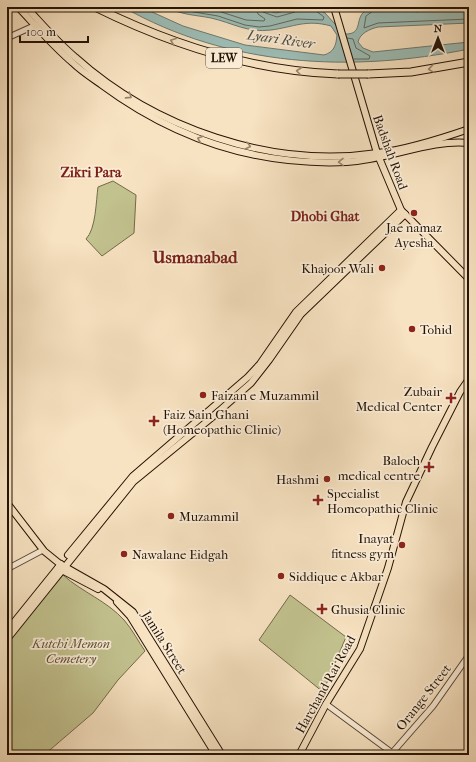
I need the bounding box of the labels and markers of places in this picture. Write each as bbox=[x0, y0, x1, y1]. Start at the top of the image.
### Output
marker: Jae namaz Ayesha bbox=[409, 208, 419, 218]
place label: Jae namaz Ayesha bbox=[385, 220, 442, 250]
place label: Khajoor Wali bbox=[301, 261, 374, 276]
marker: Khajoor Wali bbox=[377, 263, 387, 273]
place label: Tohid bbox=[420, 322, 453, 337]
marker: Tohid bbox=[407, 324, 417, 334]
place label: Zubair Medical Center bbox=[356, 384, 442, 414]
place label: Faizan e Muzammil bbox=[211, 388, 319, 403]
marker: Faizan e Muzammil bbox=[198, 390, 208, 400]
marker: Zubair Medical Center bbox=[445, 392, 457, 404]
place label: Faiz Sain Ghani (Homeopathic Clinic) bbox=[163, 407, 281, 437]
marker: Faiz Sain Ghani (Homeopathic Clinic) bbox=[148, 415, 160, 427]
place label: Baloch medical centre bbox=[338, 453, 421, 483]
marker: Baloch medical centre bbox=[423, 461, 435, 473]
place label: Hashmi bbox=[276, 472, 319, 487]
marker: Hashmi bbox=[322, 474, 332, 484]
place label: Specialist Homeopathic Clinic bbox=[327, 486, 438, 516]
marker: Specialist Homeopathic Clinic bbox=[312, 494, 324, 506]
place label: Muzammil bbox=[179, 509, 239, 524]
marker: Muzammil bbox=[166, 511, 176, 521]
place label: Inayat fitness gym bbox=[331, 531, 394, 561]
marker: Inayat fitness gym bbox=[397, 540, 407, 550]
place label: Nawalane Eidgah bbox=[132, 547, 229, 562]
marker: Nawalane Eidgah bbox=[119, 549, 129, 559]
place label: Siddique e Akbar bbox=[289, 569, 384, 584]
marker: Siddique e Akbar bbox=[276, 571, 286, 581]
place label: Ghusia Clinic bbox=[331, 602, 406, 617]
marker: Ghusia Clinic bbox=[316, 603, 328, 615]

